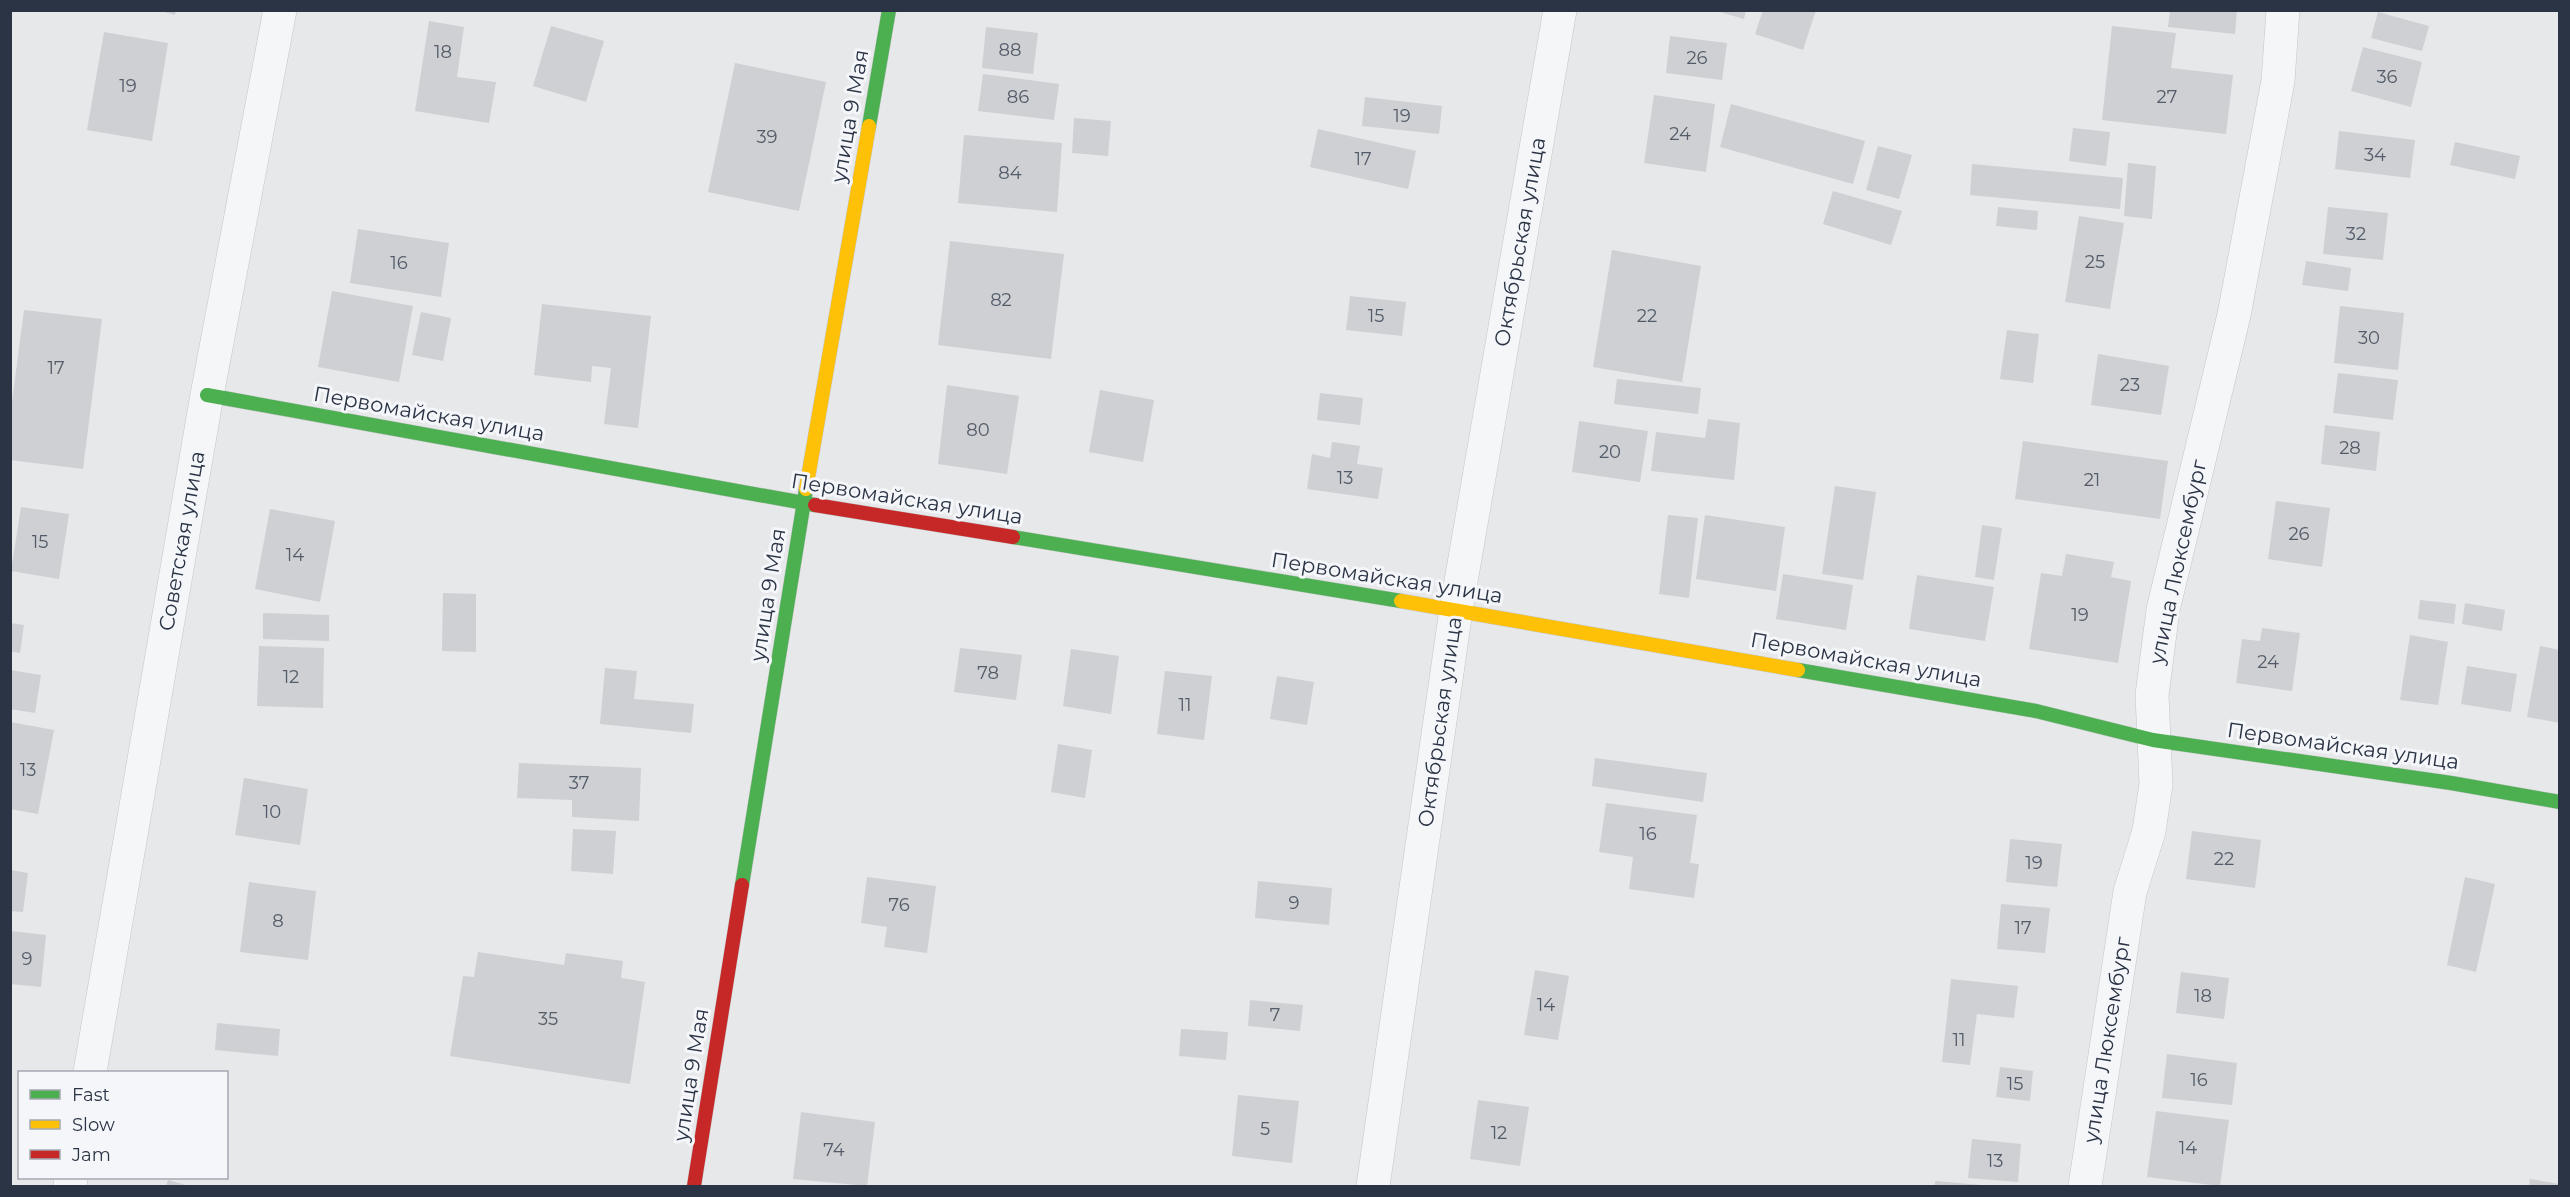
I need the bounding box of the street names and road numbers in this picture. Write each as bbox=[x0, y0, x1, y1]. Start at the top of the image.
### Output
street label: улица 9 Мая bbox=[825, 47, 873, 185]
street label: Октябрьская улица bbox=[1489, 135, 1550, 349]
street label: Первомайская улица bbox=[312, 381, 546, 446]
street label: Советская улица bbox=[153, 449, 210, 633]
street label: улица Люксембург bbox=[2143, 457, 2211, 667]
street label: Первомайская улица bbox=[790, 468, 1025, 529]
street label: улица 9 Мая bbox=[744, 527, 790, 664]
street label: Первомайская улица bbox=[1270, 547, 1505, 608]
street label: Октябрьская улица bbox=[1412, 615, 1467, 829]
street label: Первомайская улица bbox=[1749, 627, 1983, 692]
street label: Первомайская улица bbox=[2225, 717, 2461, 774]
street label: улица Люксембург bbox=[2078, 935, 2135, 1146]
street label: улица 9 Мая bbox=[667, 1007, 713, 1144]

